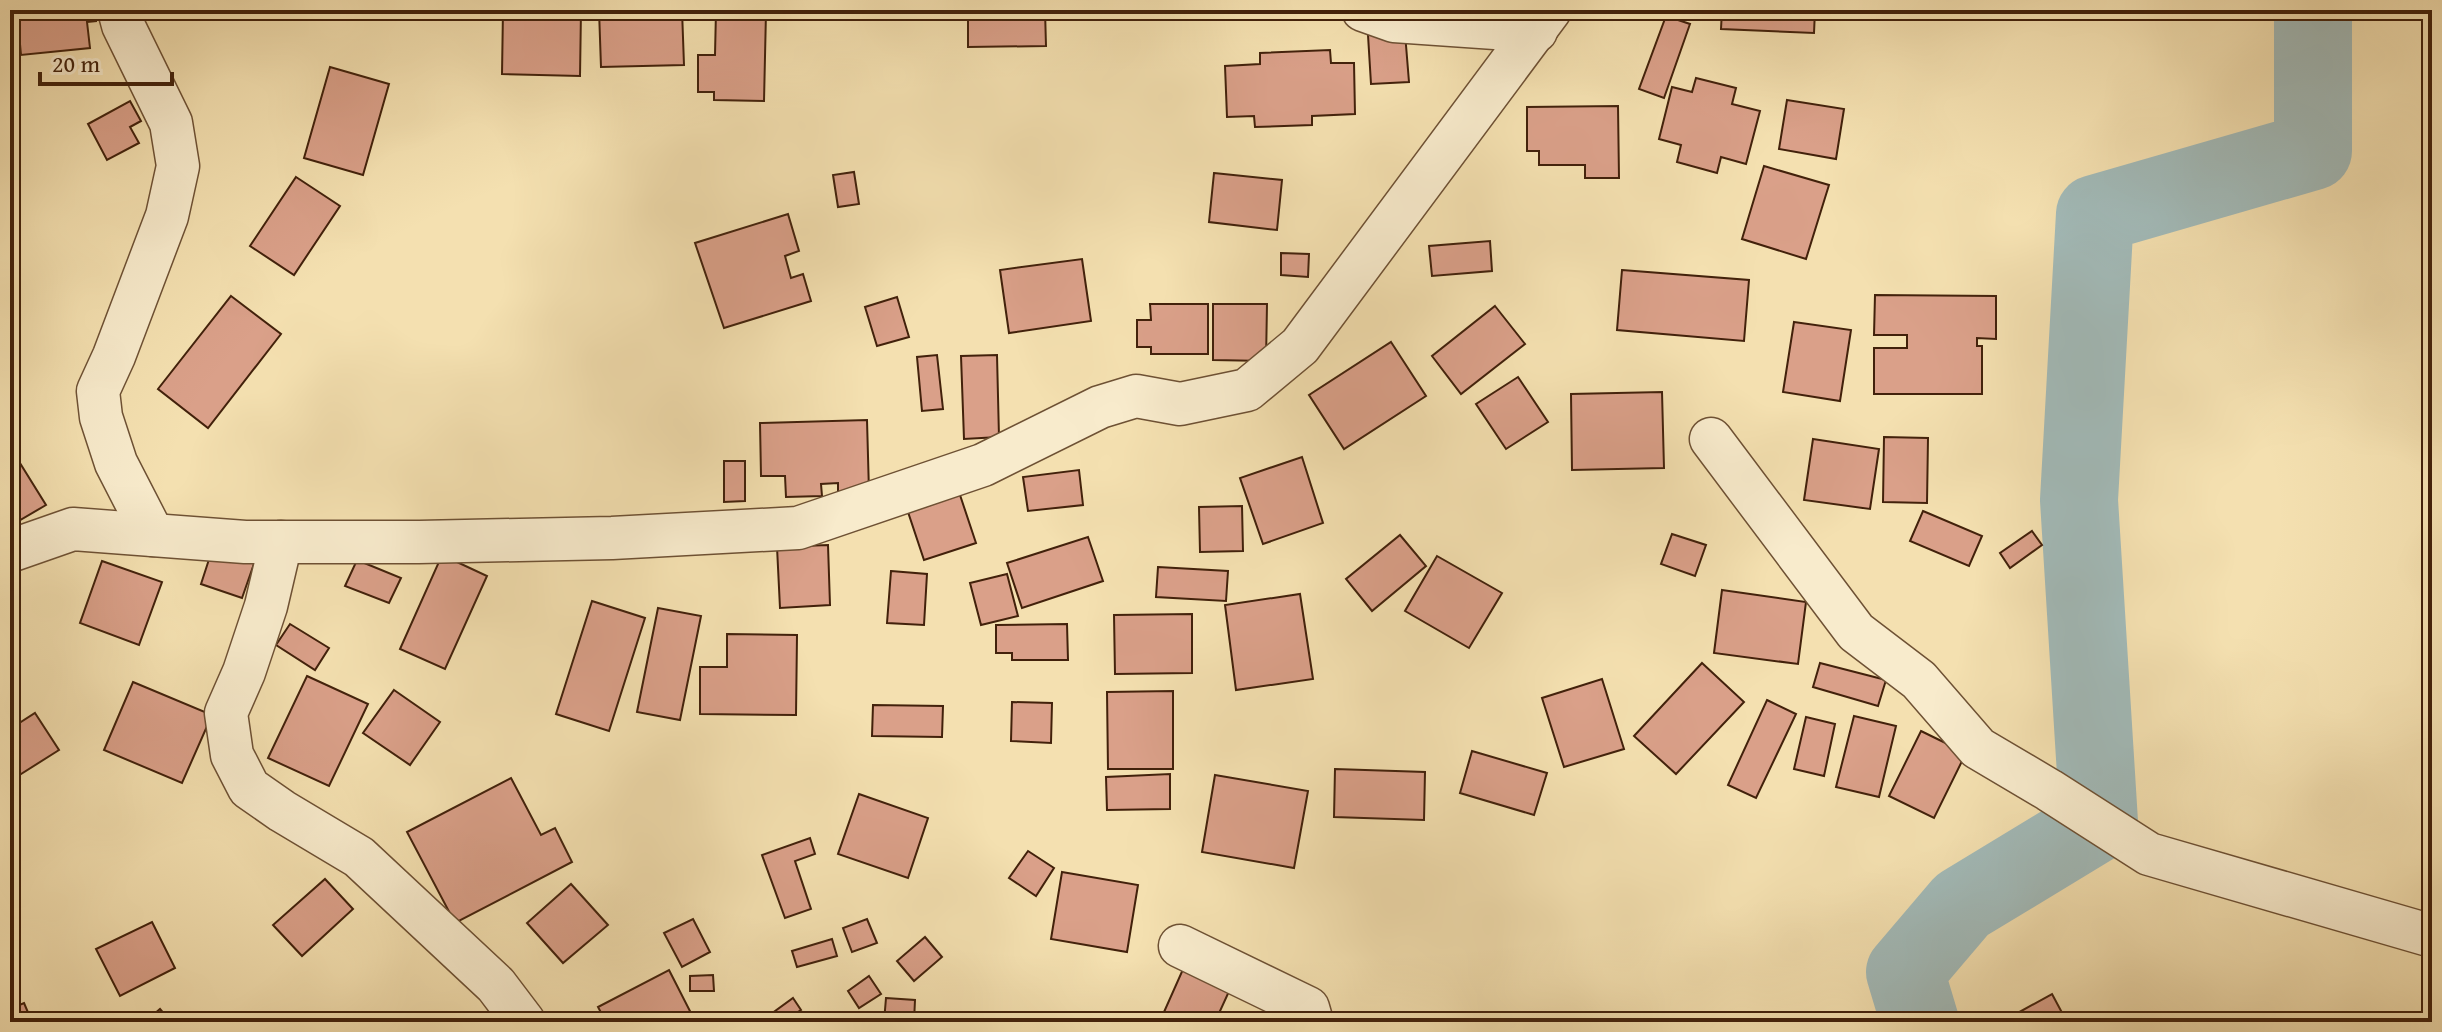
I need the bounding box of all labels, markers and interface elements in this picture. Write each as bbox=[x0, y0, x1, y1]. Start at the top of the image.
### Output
scale bar bbox=[40, 36, 172, 86]
text: 20 m bbox=[52, 46, 100, 81]

